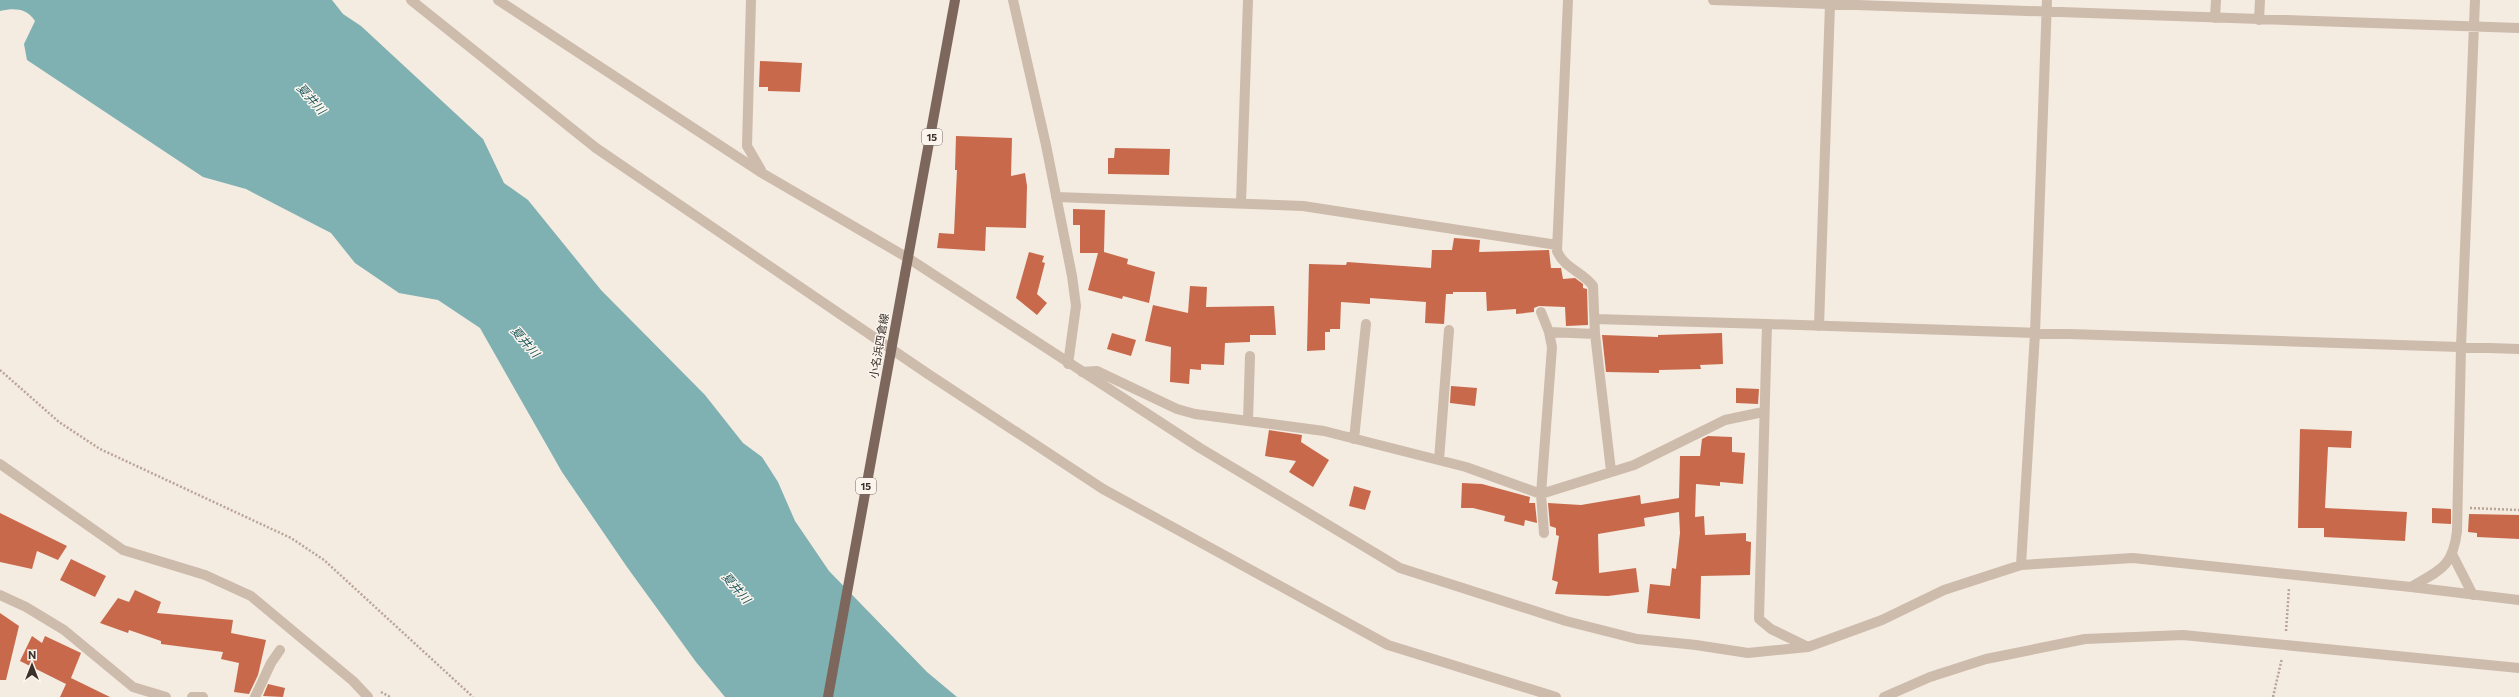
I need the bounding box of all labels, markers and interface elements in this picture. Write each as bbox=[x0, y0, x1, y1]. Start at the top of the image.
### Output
water label: 夏井川 bbox=[294, 80, 330, 118]
road number: 15 bbox=[922, 129, 942, 145]
street label: 小名浜四倉線 bbox=[866, 312, 891, 380]
water label: 夏井川 bbox=[509, 323, 544, 361]
road number: 15 bbox=[856, 478, 876, 494]
water label: 夏井川 bbox=[720, 569, 755, 607]
north arrow bbox=[12, 645, 52, 685]
text: N bbox=[28, 648, 36, 661]

